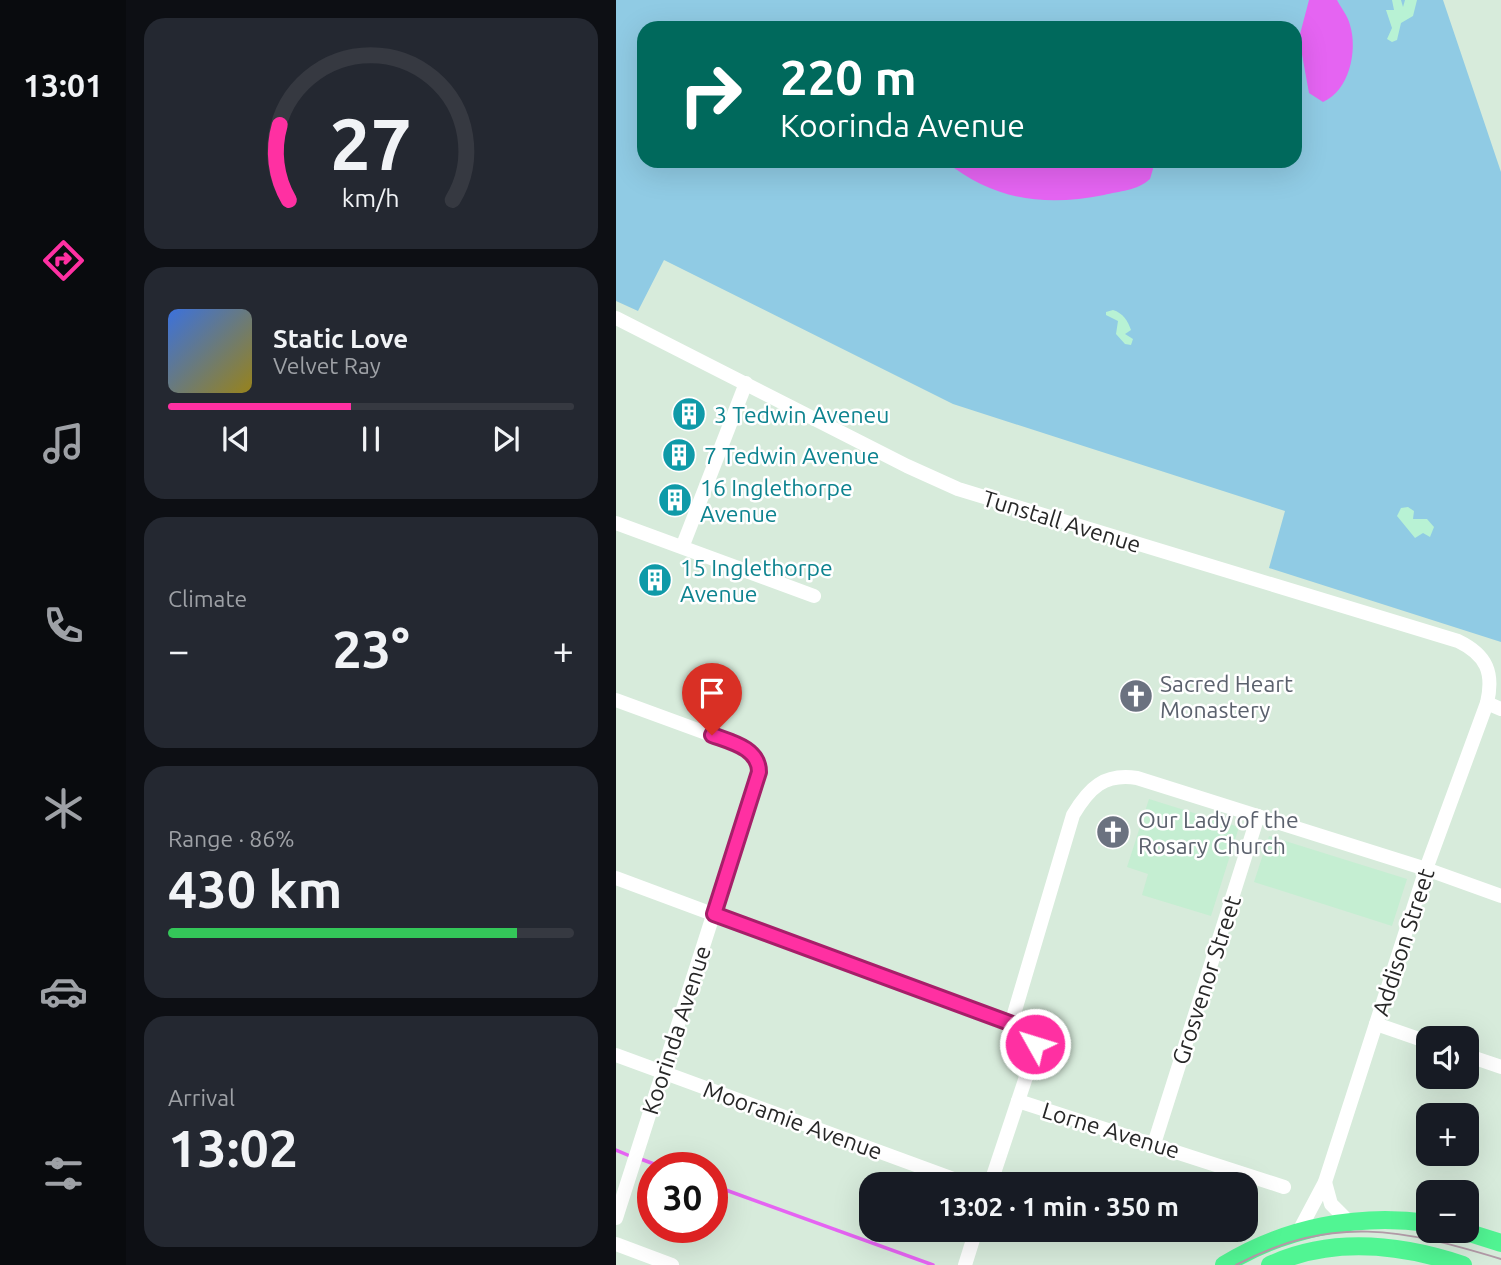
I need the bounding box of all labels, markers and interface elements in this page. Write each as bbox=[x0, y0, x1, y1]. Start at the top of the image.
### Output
icon: right bbox=[665, 49, 756, 140]
text: 220 m bbox=[780, 49, 917, 104]
text: 13:01 bbox=[23, 67, 103, 103]
text: 27 bbox=[330, 102, 412, 184]
text: Koorinda Avenue bbox=[780, 107, 1025, 143]
text: km/h bbox=[342, 184, 400, 212]
icon: directions bbox=[39, 236, 88, 285]
text: Static Love bbox=[273, 324, 408, 353]
text: Velvet Ray bbox=[273, 353, 381, 378]
building icon: 3 Tedwin Aveneu bbox=[670, 395, 708, 433]
place label: 3 Tedwin Aveneu bbox=[714, 402, 889, 427]
icon: music bbox=[39, 419, 88, 468]
icon: previous bbox=[217, 420, 255, 458]
icon: pause bbox=[352, 420, 390, 458]
icon: next bbox=[487, 420, 525, 458]
building icon: 7 Tedwin Avenue bbox=[660, 436, 698, 474]
place label: 7 Tedwin Avenue bbox=[704, 443, 879, 468]
place label: 16 Inglethorpe Avenue bbox=[700, 475, 853, 526]
building icon: 16 Inglethorpe Avenue bbox=[656, 481, 694, 519]
street label: Tunstall Avenue bbox=[980, 485, 1144, 557]
place label: 15 Inglethorpe Avenue bbox=[680, 555, 833, 606]
building icon: 15 Inglethorpe Avenue bbox=[636, 561, 674, 599]
text: Climate bbox=[168, 586, 247, 611]
icon: phone bbox=[39, 601, 88, 650]
text: 23° bbox=[332, 620, 410, 678]
text: − bbox=[168, 629, 189, 671]
text: + bbox=[553, 629, 574, 671]
pin bbox=[682, 663, 742, 735]
place label: Sacred Heart Monastery bbox=[1160, 671, 1293, 722]
icon: arrive bbox=[693, 674, 731, 712]
church icon: Sacred Heart Monastery bbox=[1117, 677, 1155, 715]
icon: climate bbox=[39, 784, 88, 833]
place label: Our Lady of the Rosary Church bbox=[1138, 807, 1299, 858]
church icon: Our Lady of the Rosary Church bbox=[1094, 813, 1132, 851]
text: Range · 86% bbox=[168, 826, 295, 851]
text: 430 km bbox=[168, 860, 342, 918]
street label: Addison Street bbox=[1367, 865, 1439, 1019]
street label: Grosvenor Street bbox=[1167, 892, 1245, 1068]
street label: Koorinda Avenue bbox=[637, 942, 715, 1118]
icon: car bbox=[39, 967, 88, 1016]
position arrow bbox=[998, 1007, 1072, 1081]
map controls bbox=[1416, 1026, 1479, 1243]
button: sound bbox=[1416, 1026, 1479, 1089]
street label: Mooramie Avenue bbox=[700, 1076, 886, 1164]
text: Arrival bbox=[168, 1085, 235, 1110]
street label: Lorne Avenue bbox=[1039, 1097, 1183, 1163]
button: + bbox=[1416, 1103, 1479, 1166]
text: 13:02 bbox=[168, 1119, 298, 1177]
icon: filters bbox=[39, 1149, 88, 1198]
speed limit sign: 30 bbox=[637, 1152, 728, 1243]
button: − bbox=[1416, 1180, 1479, 1243]
text: 13:02 · 1 min · 350 m bbox=[938, 1192, 1179, 1221]

